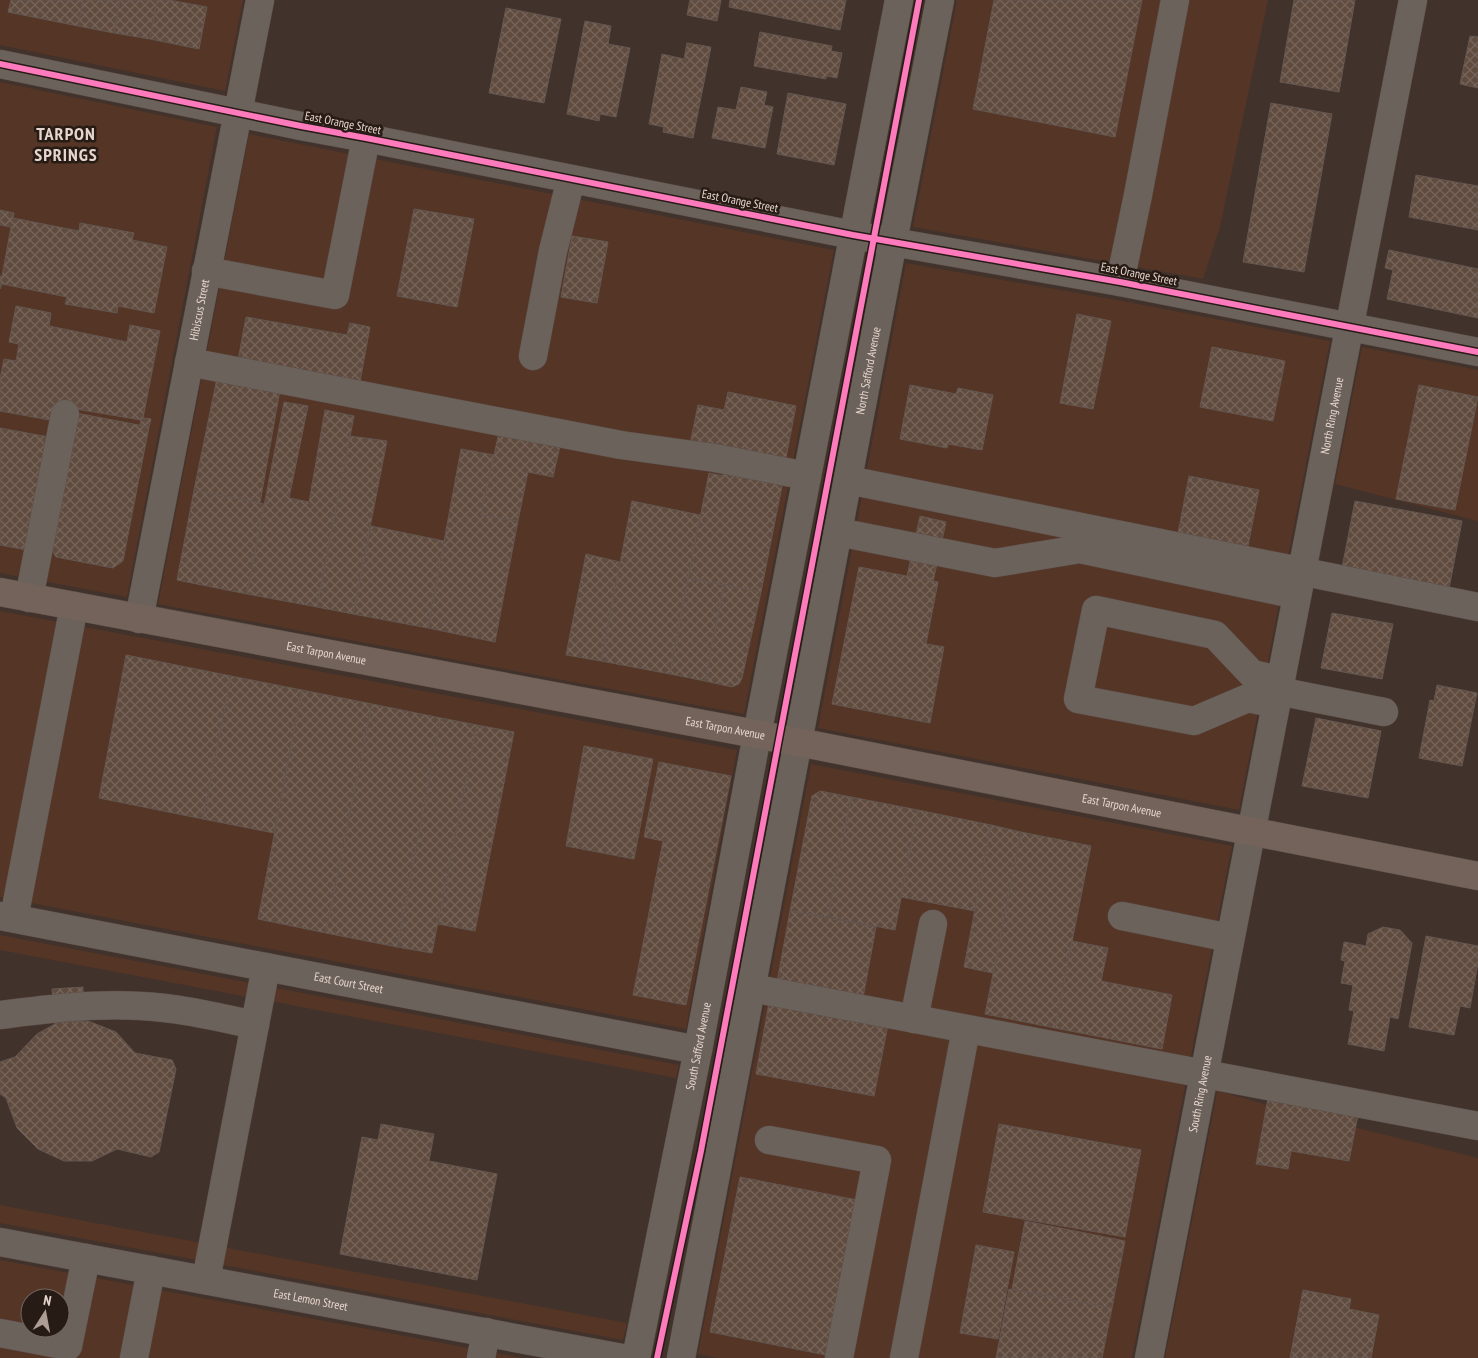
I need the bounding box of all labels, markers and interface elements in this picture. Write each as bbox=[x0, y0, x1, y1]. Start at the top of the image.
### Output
street label: East Orange Street bbox=[304, 108, 383, 137]
district label: TARPON SPRINGS bbox=[34, 122, 98, 166]
street label: East Orange Street bbox=[701, 186, 780, 215]
street label: East Orange Street bbox=[1100, 259, 1179, 288]
street label: Hibiscus Street bbox=[186, 277, 212, 342]
street label: North Safford Avenue bbox=[852, 326, 884, 416]
street label: North Ring Avenue bbox=[1317, 376, 1347, 455]
street label: East Tarpon Avenue bbox=[285, 638, 367, 668]
street label: East Tarpon Avenue bbox=[685, 713, 766, 743]
street label: East Tarpon Avenue bbox=[1081, 790, 1163, 820]
street label: East Court Street bbox=[313, 968, 385, 997]
street label: South Safford Avenue bbox=[682, 1001, 714, 1091]
street label: South Ring Avenue bbox=[1185, 1054, 1215, 1134]
street label: East Lemon Street bbox=[272, 1285, 350, 1314]
north arrow bbox=[20, 1288, 70, 1338]
text: N bbox=[42, 1291, 53, 1310]

